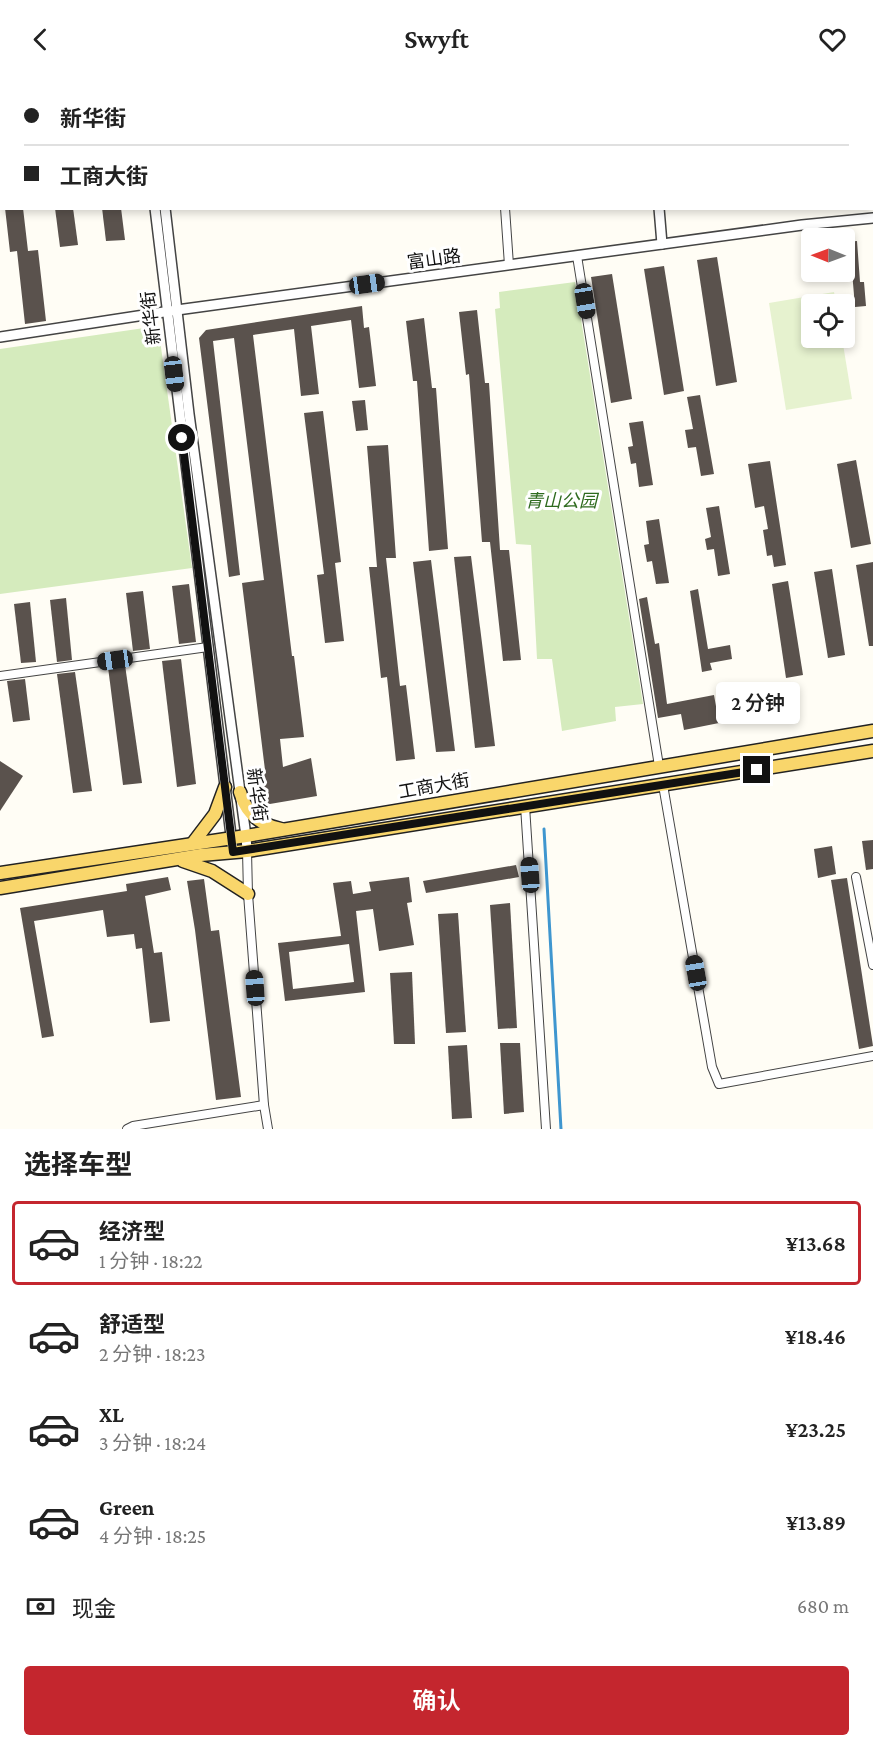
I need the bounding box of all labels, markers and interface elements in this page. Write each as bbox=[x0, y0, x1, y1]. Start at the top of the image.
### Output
icon: back bbox=[24, 23, 57, 56]
icon: heart bbox=[816, 23, 849, 56]
text: Swyft bbox=[404, 24, 469, 54]
text: 新华街 bbox=[60, 106, 126, 131]
text: 工商大街 bbox=[60, 164, 148, 189]
north arrow bbox=[801, 228, 855, 282]
map controls bbox=[801, 228, 855, 348]
street label: 富山路 bbox=[406, 245, 462, 273]
car bbox=[348, 273, 386, 295]
car bbox=[573, 282, 597, 320]
street label: 新华街 bbox=[138, 290, 164, 346]
button: locate bbox=[801, 294, 855, 348]
car bbox=[163, 355, 185, 393]
route start bbox=[168, 424, 195, 451]
park label: 青山公园 bbox=[525, 491, 600, 511]
car bbox=[96, 649, 134, 671]
callout: 2 分钟 bbox=[715, 683, 799, 725]
text: 2 分钟 bbox=[731, 692, 785, 714]
route end bbox=[743, 756, 770, 783]
street label: 新华街 bbox=[243, 767, 271, 823]
street label: 工商大街 bbox=[397, 770, 471, 802]
car bbox=[520, 856, 540, 894]
car bbox=[684, 954, 708, 992]
car bbox=[245, 969, 265, 1007]
text: 选择车型 bbox=[24, 1150, 132, 1180]
icon: car bbox=[27, 1216, 81, 1270]
text: 经济型 bbox=[99, 1219, 165, 1244]
text: ¥13.68 bbox=[786, 1231, 846, 1256]
text: 1 分钟 · 18:22 bbox=[99, 1250, 203, 1272]
icon: car bbox=[27, 1309, 81, 1363]
text: 舒适型 bbox=[99, 1312, 165, 1337]
text: ¥18.46 bbox=[785, 1324, 846, 1349]
text: 2 分钟 · 18:23 bbox=[99, 1343, 206, 1365]
icon: car bbox=[27, 1402, 81, 1456]
text: XL bbox=[99, 1402, 124, 1427]
text: ¥23.25 bbox=[785, 1417, 846, 1442]
text: 3 分钟 · 18:24 bbox=[99, 1432, 206, 1454]
icon: car bbox=[27, 1495, 81, 1549]
text: Green bbox=[99, 1495, 155, 1520]
text: ¥13.89 bbox=[786, 1510, 846, 1535]
text: 4 分钟 · 18:25 bbox=[99, 1525, 206, 1547]
icon: cash bbox=[24, 1590, 57, 1623]
text: 680 m bbox=[797, 1595, 849, 1617]
text: 现金 bbox=[72, 1596, 116, 1621]
button: 确认 bbox=[24, 1666, 849, 1735]

